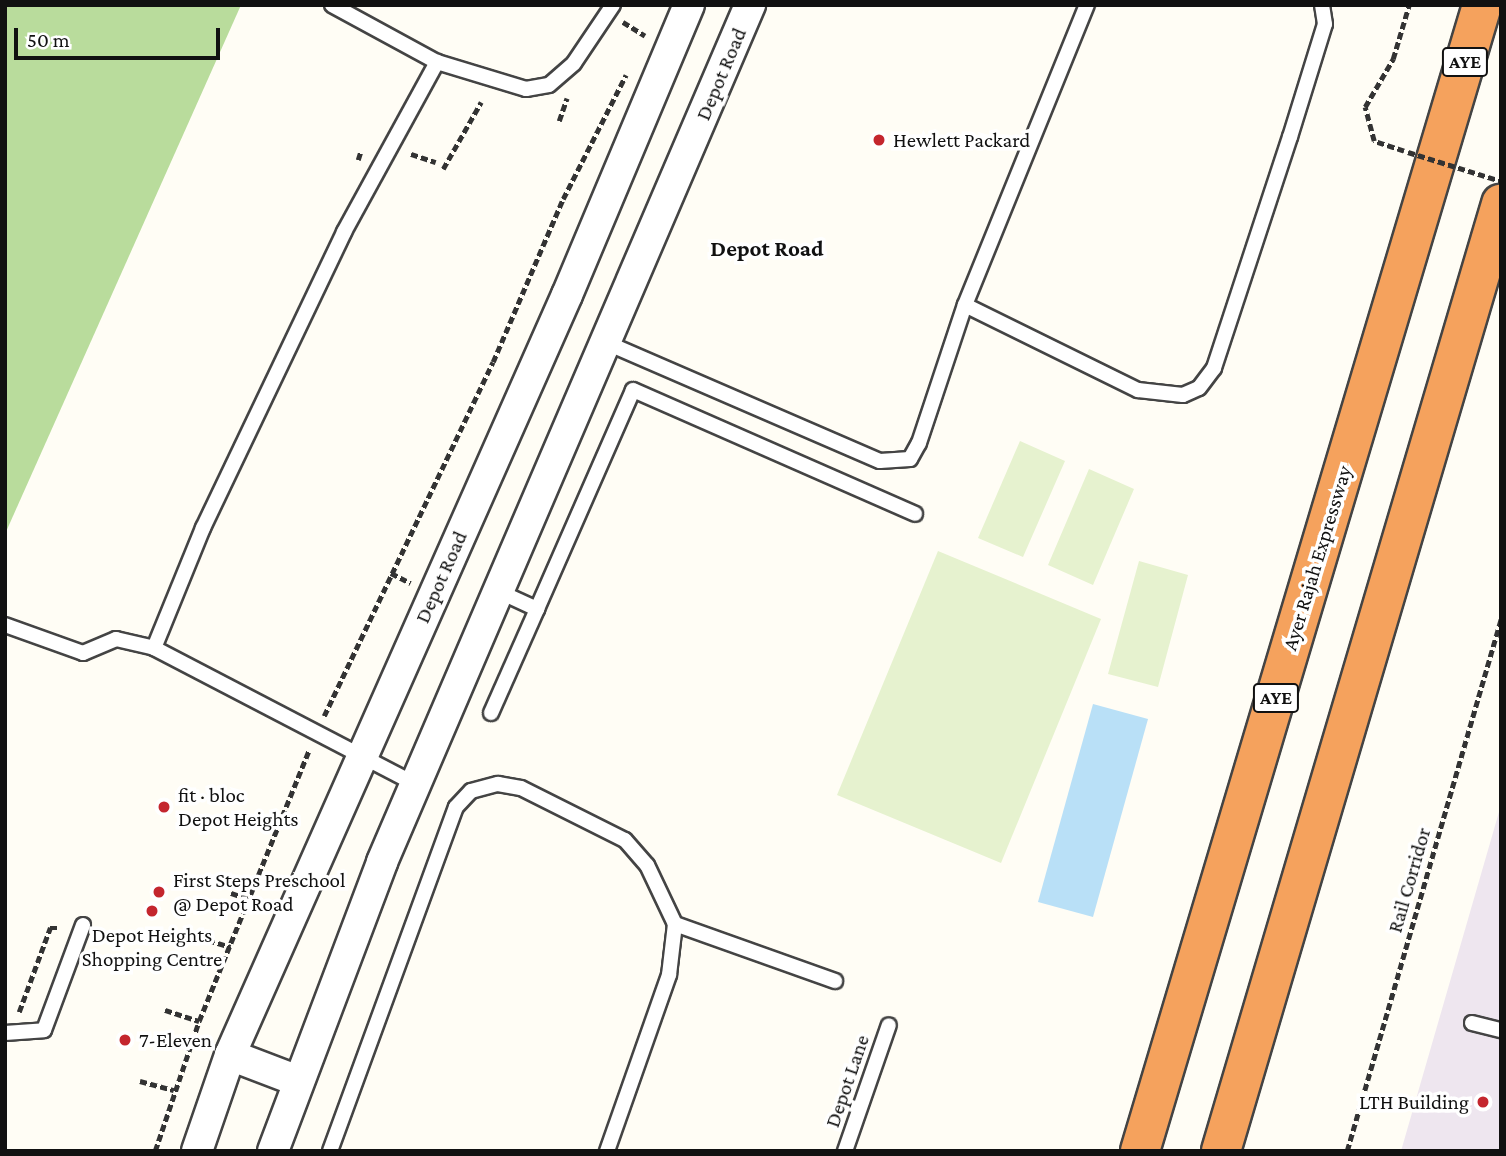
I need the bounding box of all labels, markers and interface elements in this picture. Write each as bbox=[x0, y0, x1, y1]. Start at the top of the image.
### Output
scale bar bbox=[18, 14, 224, 58]
street label: Depot Road bbox=[690, 24, 752, 124]
text: 50 m bbox=[27, 28, 70, 52]
road number: AYE bbox=[1440, 46, 1490, 78]
place label: Hewlett Packard bbox=[893, 127, 1030, 153]
marker: Hewlett Packard bbox=[871, 132, 887, 148]
district label: Depot Road bbox=[710, 234, 824, 262]
street label: Ayer Rajah Expressway bbox=[1277, 463, 1357, 653]
street label: Depot Road bbox=[410, 527, 472, 627]
road number: AYE bbox=[1252, 682, 1300, 713]
place label: fit · bloc Depot Heights bbox=[178, 782, 298, 832]
marker: fit · bloc Depot Heights bbox=[156, 799, 172, 815]
street label: Rail Corridor bbox=[1382, 825, 1436, 935]
place label: First Steps Preschool @ Depot Road bbox=[173, 867, 346, 917]
marker: First Steps Preschool @ Depot Road bbox=[151, 884, 167, 900]
marker: Depot Heights Shopping Centre bbox=[144, 903, 160, 919]
place label: Depot Heights Shopping Centre bbox=[82, 922, 222, 972]
place label: 7-Eleven bbox=[139, 1027, 212, 1053]
street label: Depot Lane bbox=[819, 1031, 875, 1131]
marker: 7-Eleven bbox=[117, 1032, 133, 1048]
place label: LTH Building bbox=[1359, 1089, 1469, 1115]
marker: LTH Building bbox=[1475, 1094, 1491, 1110]

